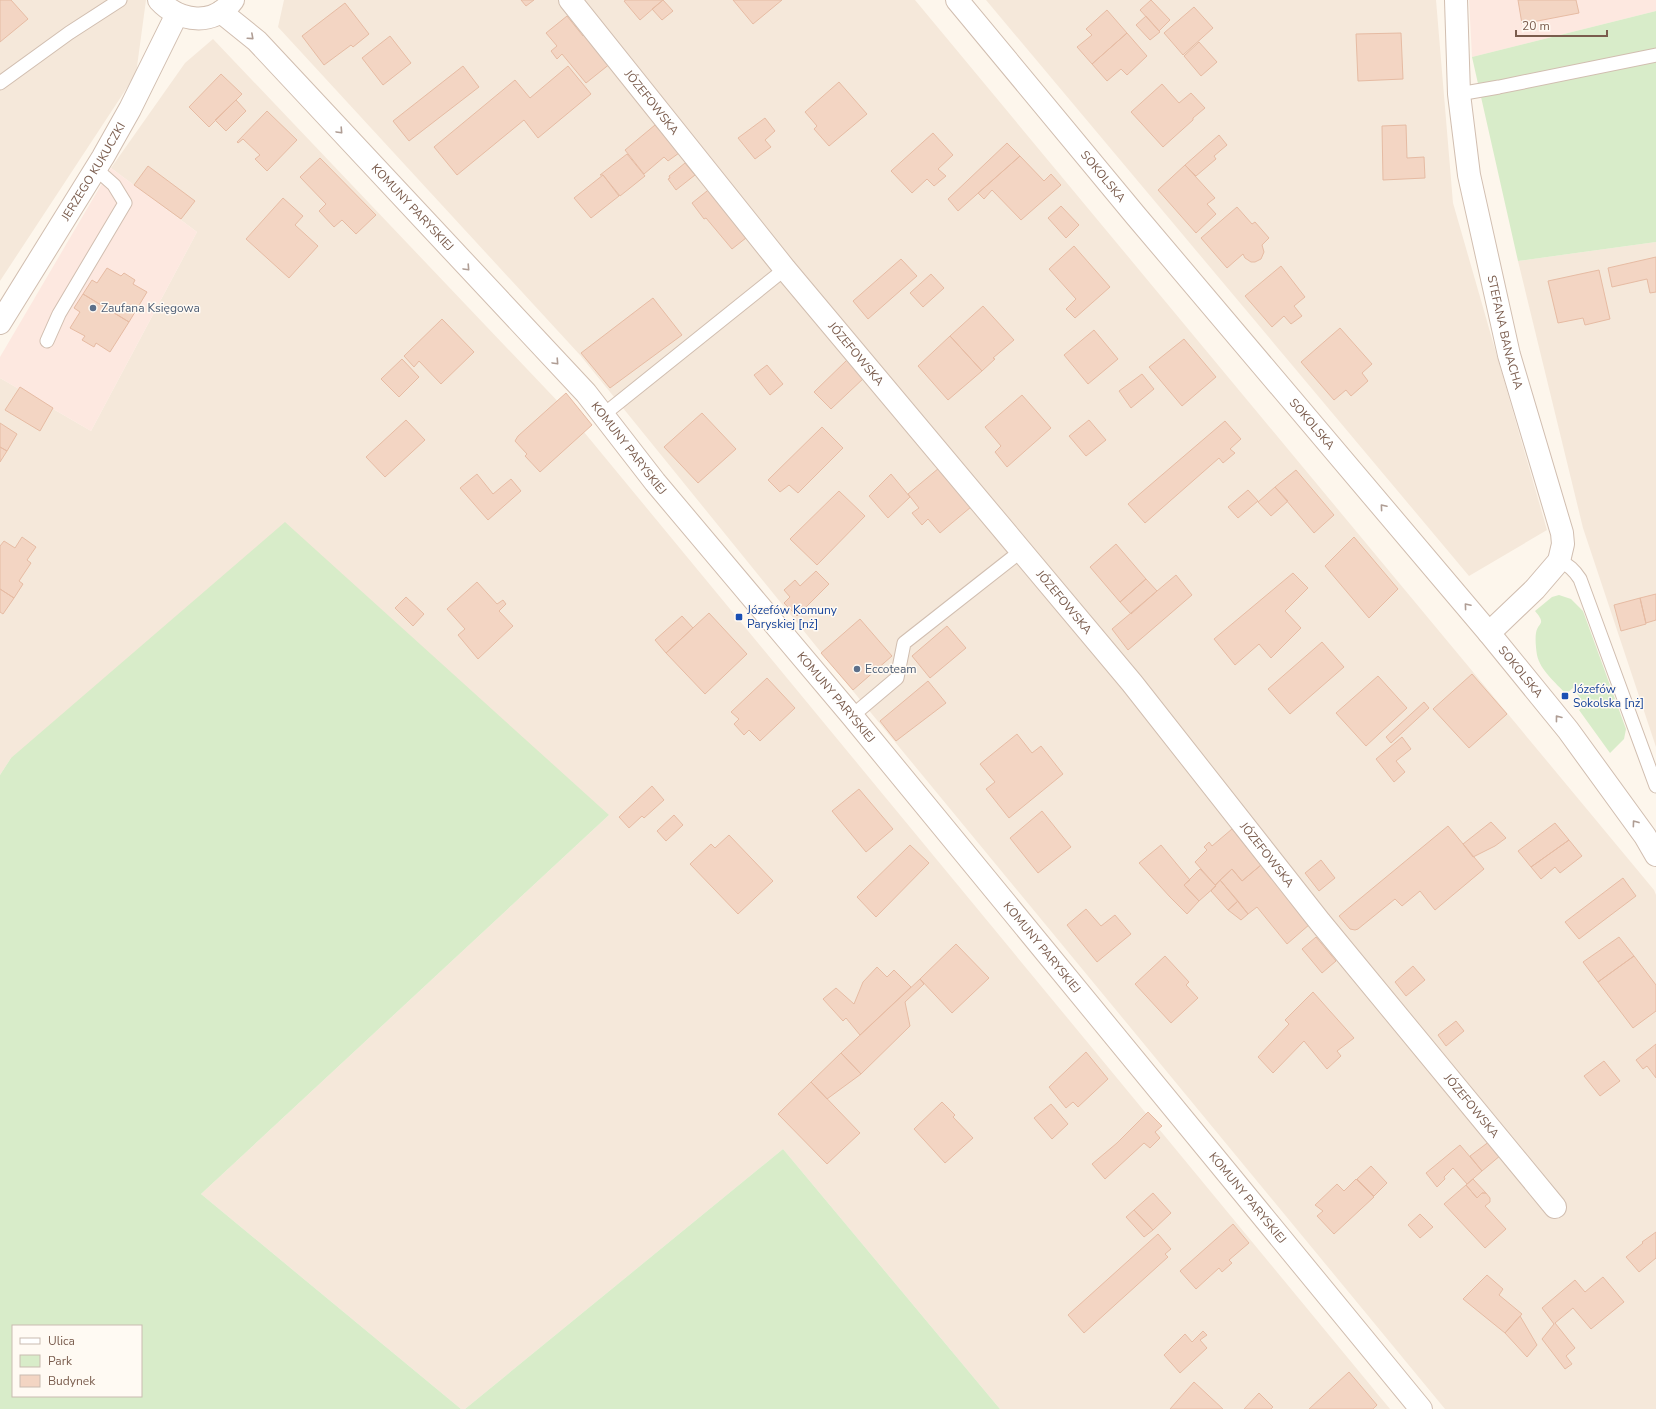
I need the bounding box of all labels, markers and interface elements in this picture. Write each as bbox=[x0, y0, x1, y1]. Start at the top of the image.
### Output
scale bar bbox=[1516, 12, 1607, 38]
text: 20 m bbox=[1522, 18, 1550, 34]
one-way arrow bbox=[247, 32, 254, 39]
street label: JÓZEFOWSKA bbox=[620, 66, 683, 138]
street label: JERZEGO KUKUCZKI bbox=[57, 119, 129, 224]
one-way arrow bbox=[335, 126, 343, 134]
street label: SOKOLSKA bbox=[1077, 147, 1129, 206]
street label: KOMUNY PARYSKIEJ bbox=[368, 160, 457, 254]
one-way arrow bbox=[462, 263, 469, 270]
street label: STEFANA BANACHA bbox=[1483, 274, 1527, 392]
place label: Zaufana Księgowa bbox=[101, 300, 200, 316]
marker: Zaufana Księgowa bbox=[88, 303, 98, 313]
street label: JÓZEFOWSKA bbox=[824, 318, 888, 389]
one-way arrow bbox=[551, 357, 559, 365]
street label: SOKOLSKA bbox=[1286, 395, 1339, 453]
street label: KOMUNY PARYSKIEJ bbox=[588, 398, 670, 498]
one-way arrow bbox=[1380, 504, 1387, 512]
street label: JÓZEFOWSKA bbox=[1032, 566, 1096, 638]
place label: Józefów Komuny Paryskiej [nż] bbox=[746, 602, 838, 632]
one-way arrow bbox=[1464, 604, 1471, 611]
marker: Józefów Komuny Paryskiej [nż] bbox=[734, 612, 744, 622]
street label: SOKOLSKA bbox=[1495, 643, 1547, 701]
street label: KOMUNY PARYSKIEJ bbox=[793, 649, 879, 746]
place label: Eccoteam bbox=[865, 661, 917, 677]
marker: Eccoteam bbox=[852, 664, 862, 674]
place label: Józefów Sokolska [nż] bbox=[1572, 681, 1644, 711]
marker: Józefów Sokolska [nż] bbox=[1560, 691, 1570, 701]
one-way arrow bbox=[1556, 715, 1563, 722]
street label: JÓZEFOWSKA bbox=[1236, 818, 1298, 891]
one-way arrow bbox=[1633, 820, 1640, 827]
street label: KOMUNY PARYSKIEJ bbox=[1000, 898, 1084, 996]
street label: JÓZEFOWSKA bbox=[1440, 1070, 1503, 1142]
street label: KOMUNY PARYSKIEJ bbox=[1205, 1149, 1290, 1247]
legend bbox=[12, 1325, 142, 1397]
text: Ulica bbox=[48, 1333, 75, 1349]
text: Park bbox=[48, 1353, 73, 1369]
text: Budynek bbox=[48, 1373, 96, 1389]

